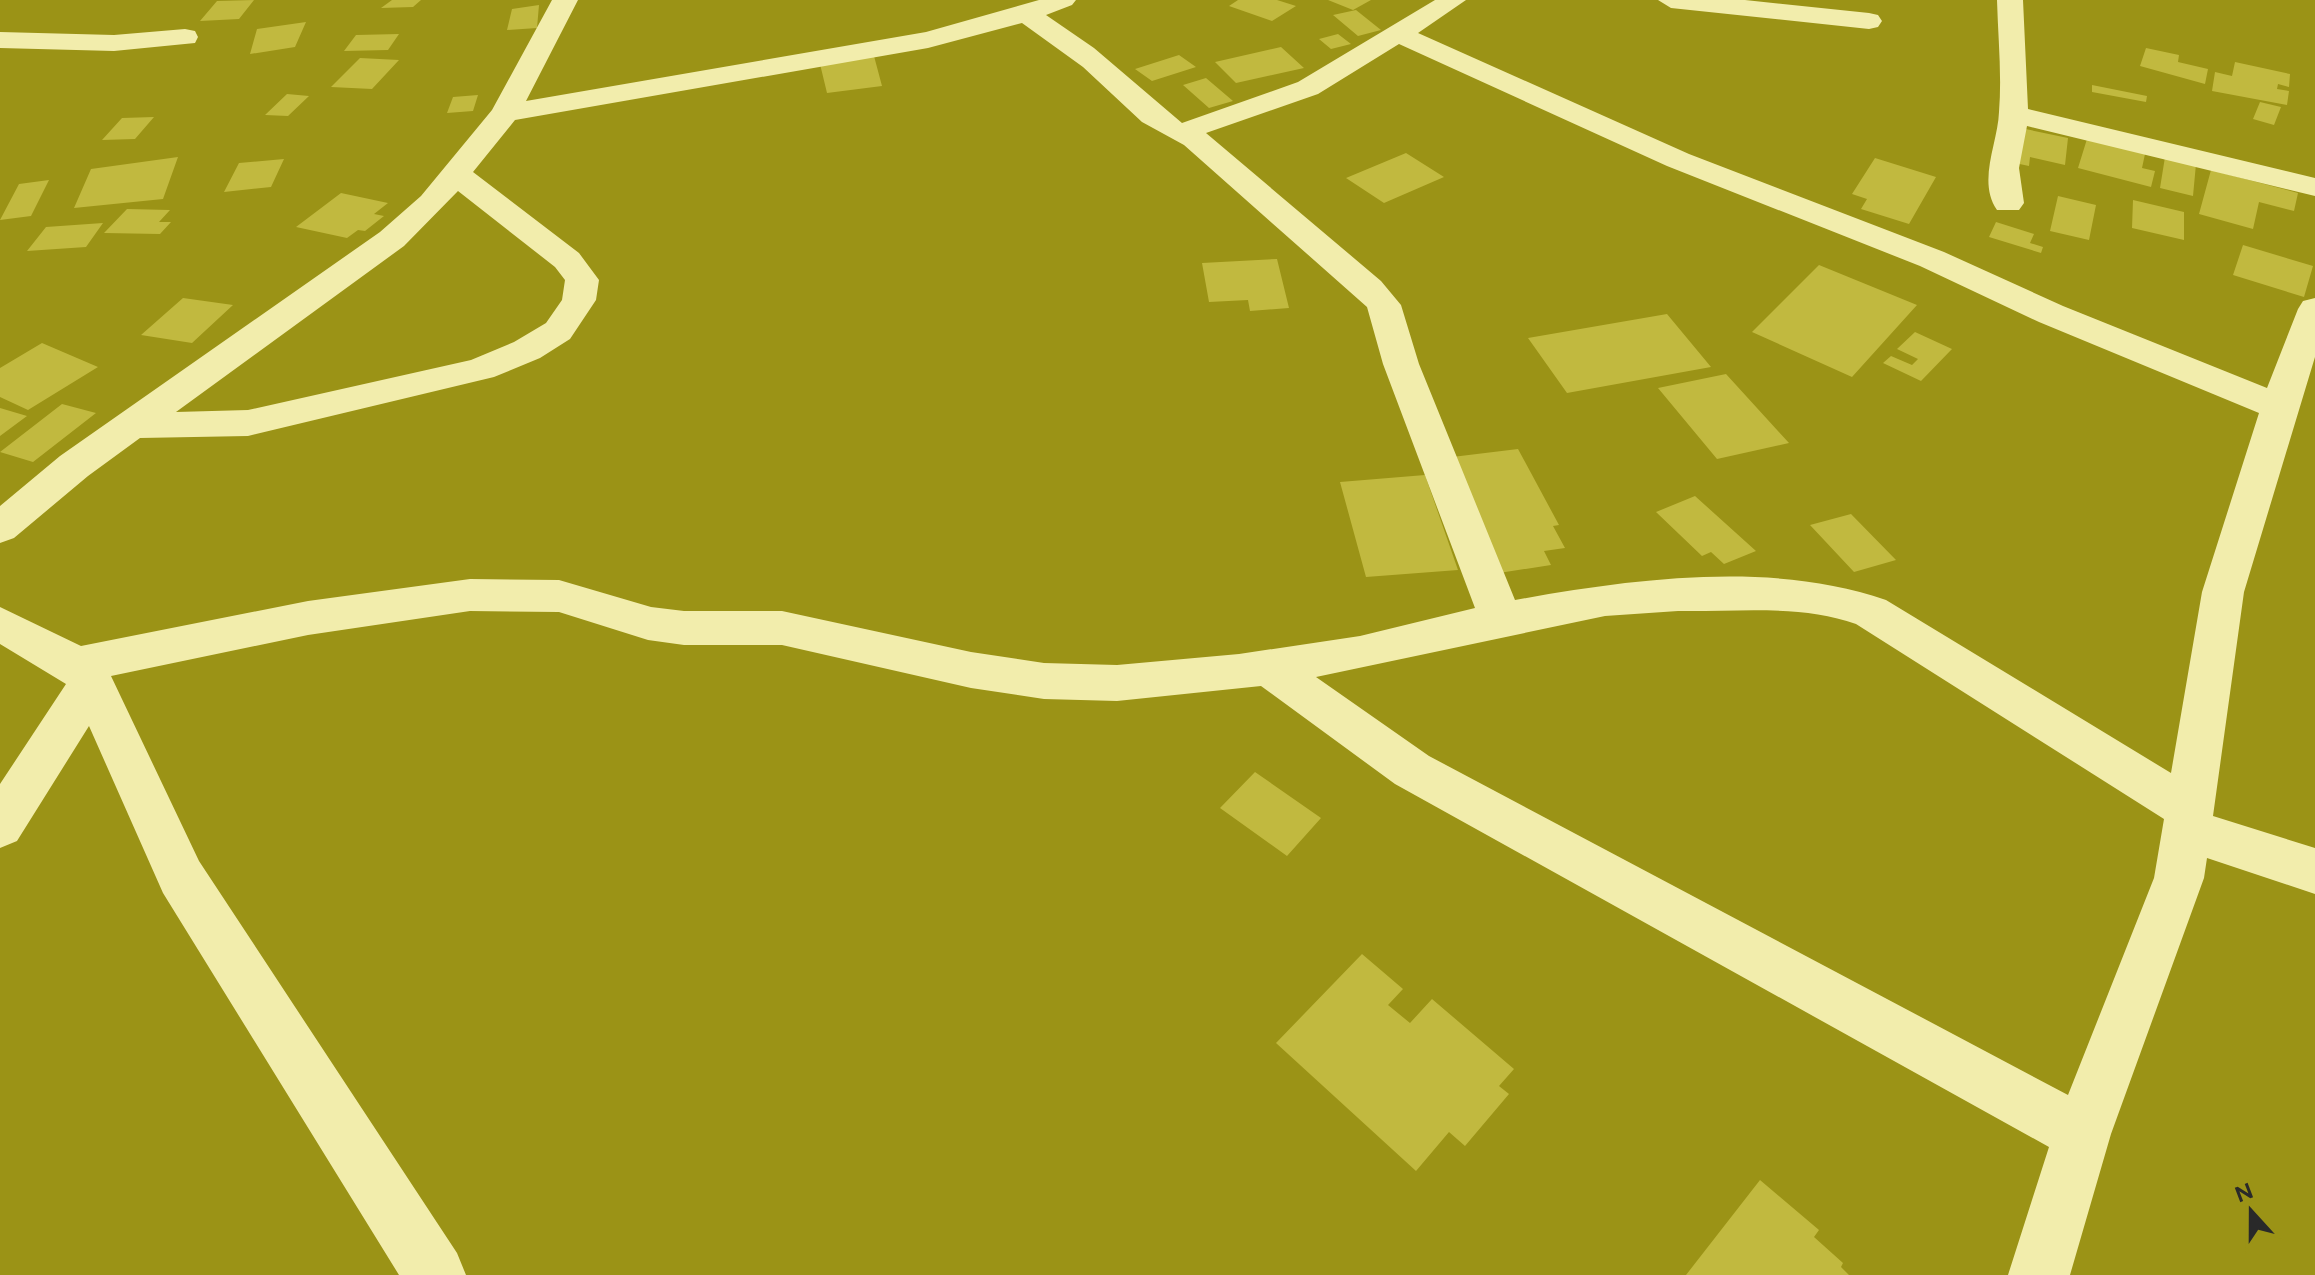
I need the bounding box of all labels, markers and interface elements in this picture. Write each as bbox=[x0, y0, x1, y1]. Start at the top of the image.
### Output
north arrow bbox=[2211, 1171, 2291, 1251]
text: N bbox=[2231, 1177, 2257, 1208]

